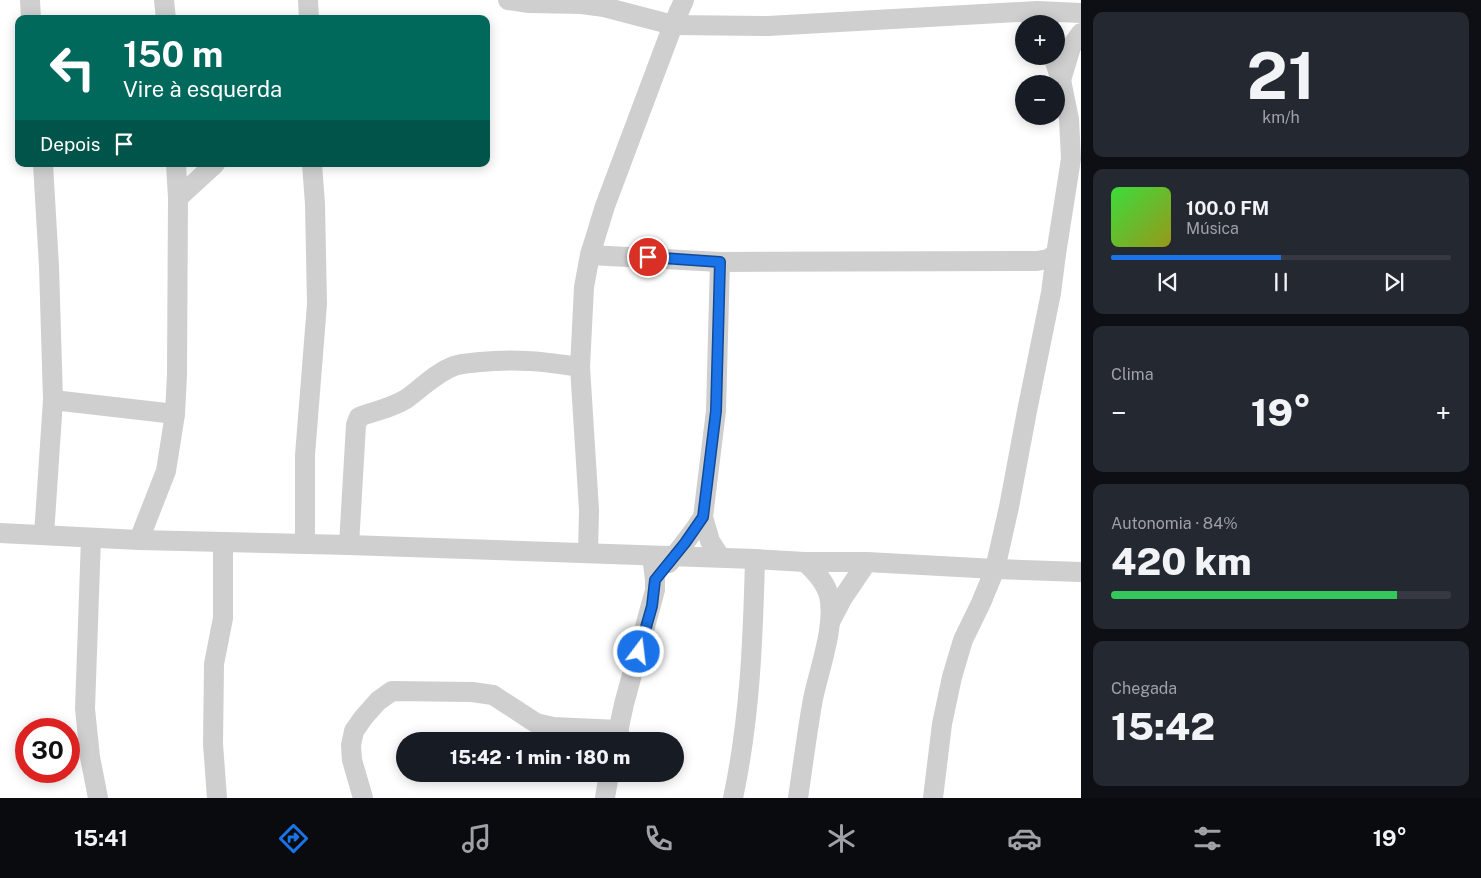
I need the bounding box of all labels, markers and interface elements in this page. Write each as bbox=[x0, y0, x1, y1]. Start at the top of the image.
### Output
map controls bbox=[1015, 15, 1065, 125]
button: + bbox=[1015, 15, 1065, 65]
text: 150 m bbox=[123, 34, 223, 75]
icon: left bbox=[40, 35, 105, 100]
text: 21 bbox=[1246, 37, 1316, 114]
button: − bbox=[1015, 75, 1065, 125]
text: Vire à esquerda bbox=[123, 76, 282, 102]
text: km/h bbox=[1262, 108, 1300, 127]
icon: arrive bbox=[110, 130, 138, 158]
text: Depois bbox=[40, 133, 100, 155]
text: 100.0 FM bbox=[1186, 197, 1269, 219]
text: Música bbox=[1186, 219, 1239, 238]
pin bbox=[627, 236, 669, 278]
icon: arrive bbox=[634, 243, 662, 271]
icon: previous bbox=[1154, 268, 1182, 296]
icon: pause bbox=[1267, 268, 1295, 296]
icon: next bbox=[1380, 268, 1408, 296]
text: Clima bbox=[1111, 365, 1154, 384]
text: 19° bbox=[1251, 390, 1311, 435]
text: − bbox=[1111, 396, 1127, 429]
text: + bbox=[1435, 396, 1451, 429]
text: Autonomia · 84% bbox=[1111, 514, 1238, 533]
text: 420 km bbox=[1111, 539, 1251, 584]
position arrow bbox=[612, 625, 664, 677]
text: Chegada bbox=[1111, 679, 1177, 698]
text: 15:42 bbox=[1111, 704, 1215, 749]
speed limit sign: 30 bbox=[15, 718, 80, 783]
text: 15:42 · 1 min · 180 m bbox=[450, 746, 630, 768]
icon: directions bbox=[276, 821, 311, 856]
icon: music bbox=[459, 821, 494, 856]
icon: phone bbox=[641, 821, 676, 856]
icon: climate bbox=[824, 821, 859, 856]
icon: car bbox=[1007, 821, 1042, 856]
icon: filters bbox=[1190, 821, 1225, 856]
text: 15:41 bbox=[74, 825, 128, 851]
text: 19° bbox=[1373, 825, 1407, 851]

